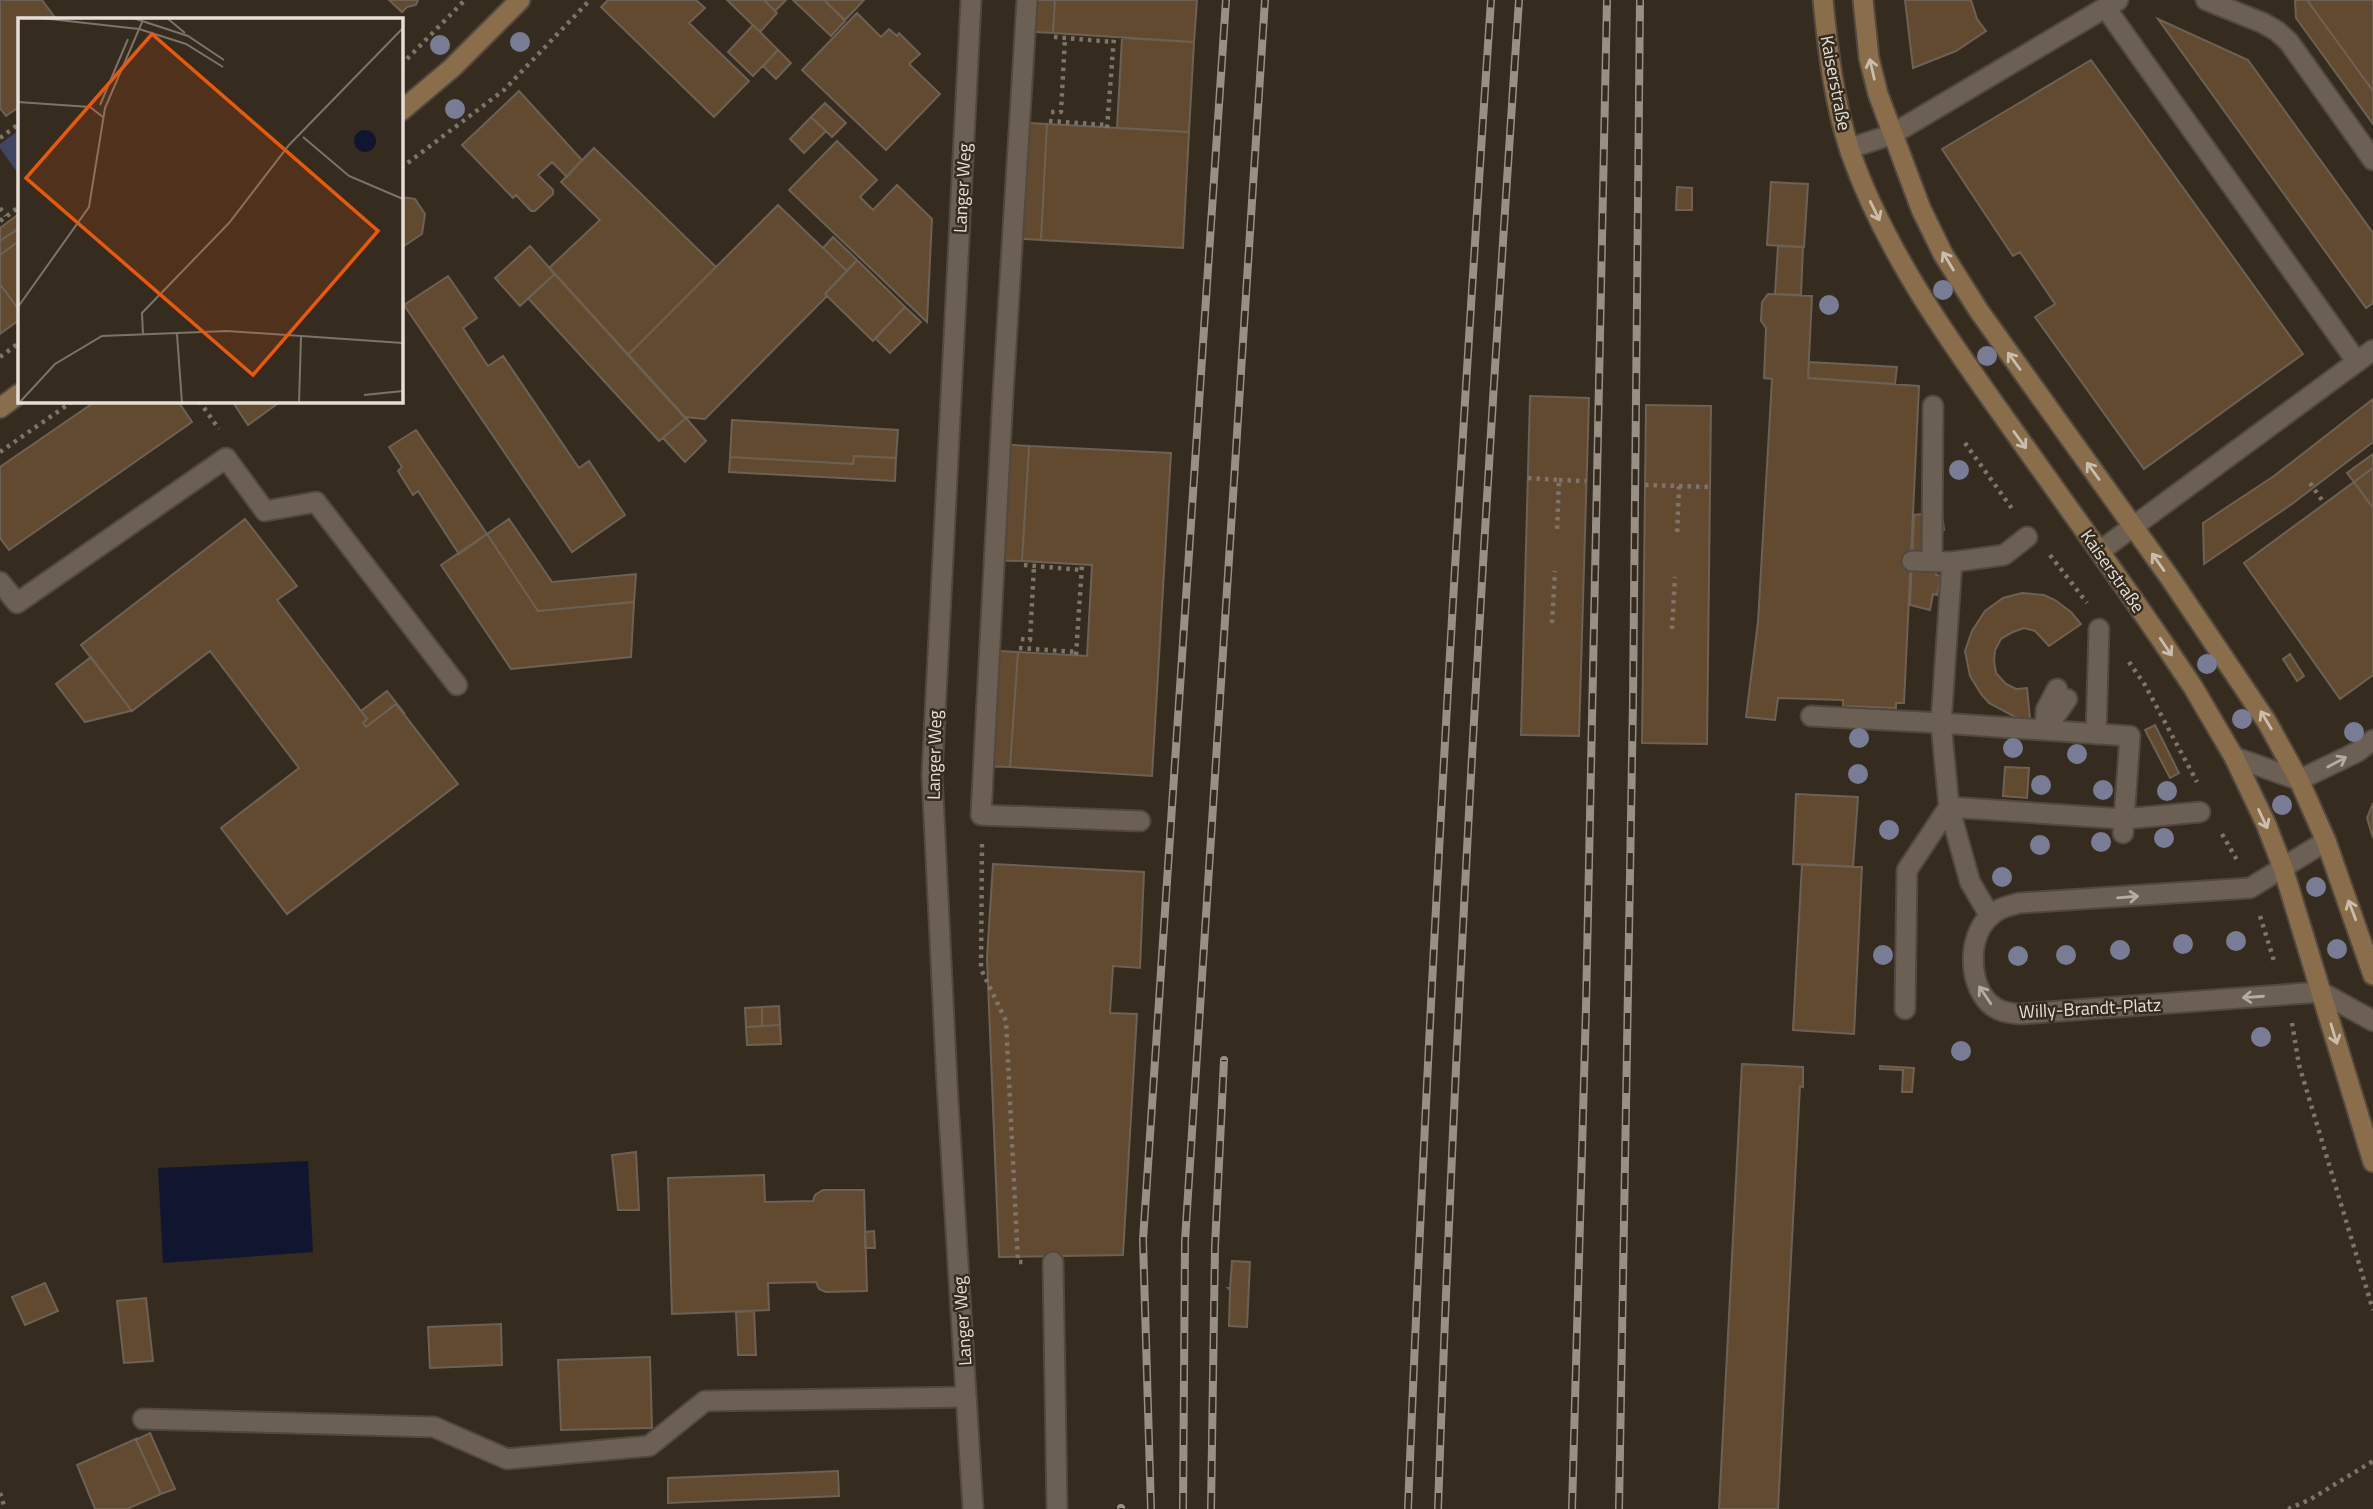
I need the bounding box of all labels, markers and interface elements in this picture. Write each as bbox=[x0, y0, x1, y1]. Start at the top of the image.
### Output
inset map bbox=[18, 18, 402, 402]
street label: Kaiserstraße bbox=[1814, 33, 1858, 133]
one-way arrow bbox=[1865, 58, 1878, 81]
street label: Langer Weg bbox=[946, 142, 978, 234]
one-way arrow bbox=[1869, 200, 1883, 221]
one-way arrow bbox=[1940, 252, 1954, 272]
one-way arrow bbox=[2007, 352, 2022, 371]
one-way arrow bbox=[2013, 430, 2028, 449]
one-way arrow bbox=[2086, 462, 2100, 481]
street label: Kaiserstraße bbox=[2074, 524, 2152, 618]
one-way arrow bbox=[2151, 553, 2166, 572]
one-way arrow bbox=[2159, 637, 2173, 656]
street label: Langer Weg bbox=[920, 710, 948, 800]
one-way arrow bbox=[2258, 711, 2272, 731]
one-way arrow bbox=[2326, 755, 2347, 769]
one-way arrow bbox=[2257, 807, 2270, 829]
one-way arrow bbox=[2116, 890, 2139, 903]
one-way arrow bbox=[2344, 900, 2357, 922]
one-way arrow bbox=[1978, 986, 1992, 1005]
street label: Willy-Brandt-Platz bbox=[2018, 991, 2162, 1025]
one-way arrow bbox=[2242, 991, 2265, 1004]
one-way arrow bbox=[2329, 1023, 2342, 1045]
street label: Langer Weg bbox=[945, 1275, 979, 1367]

